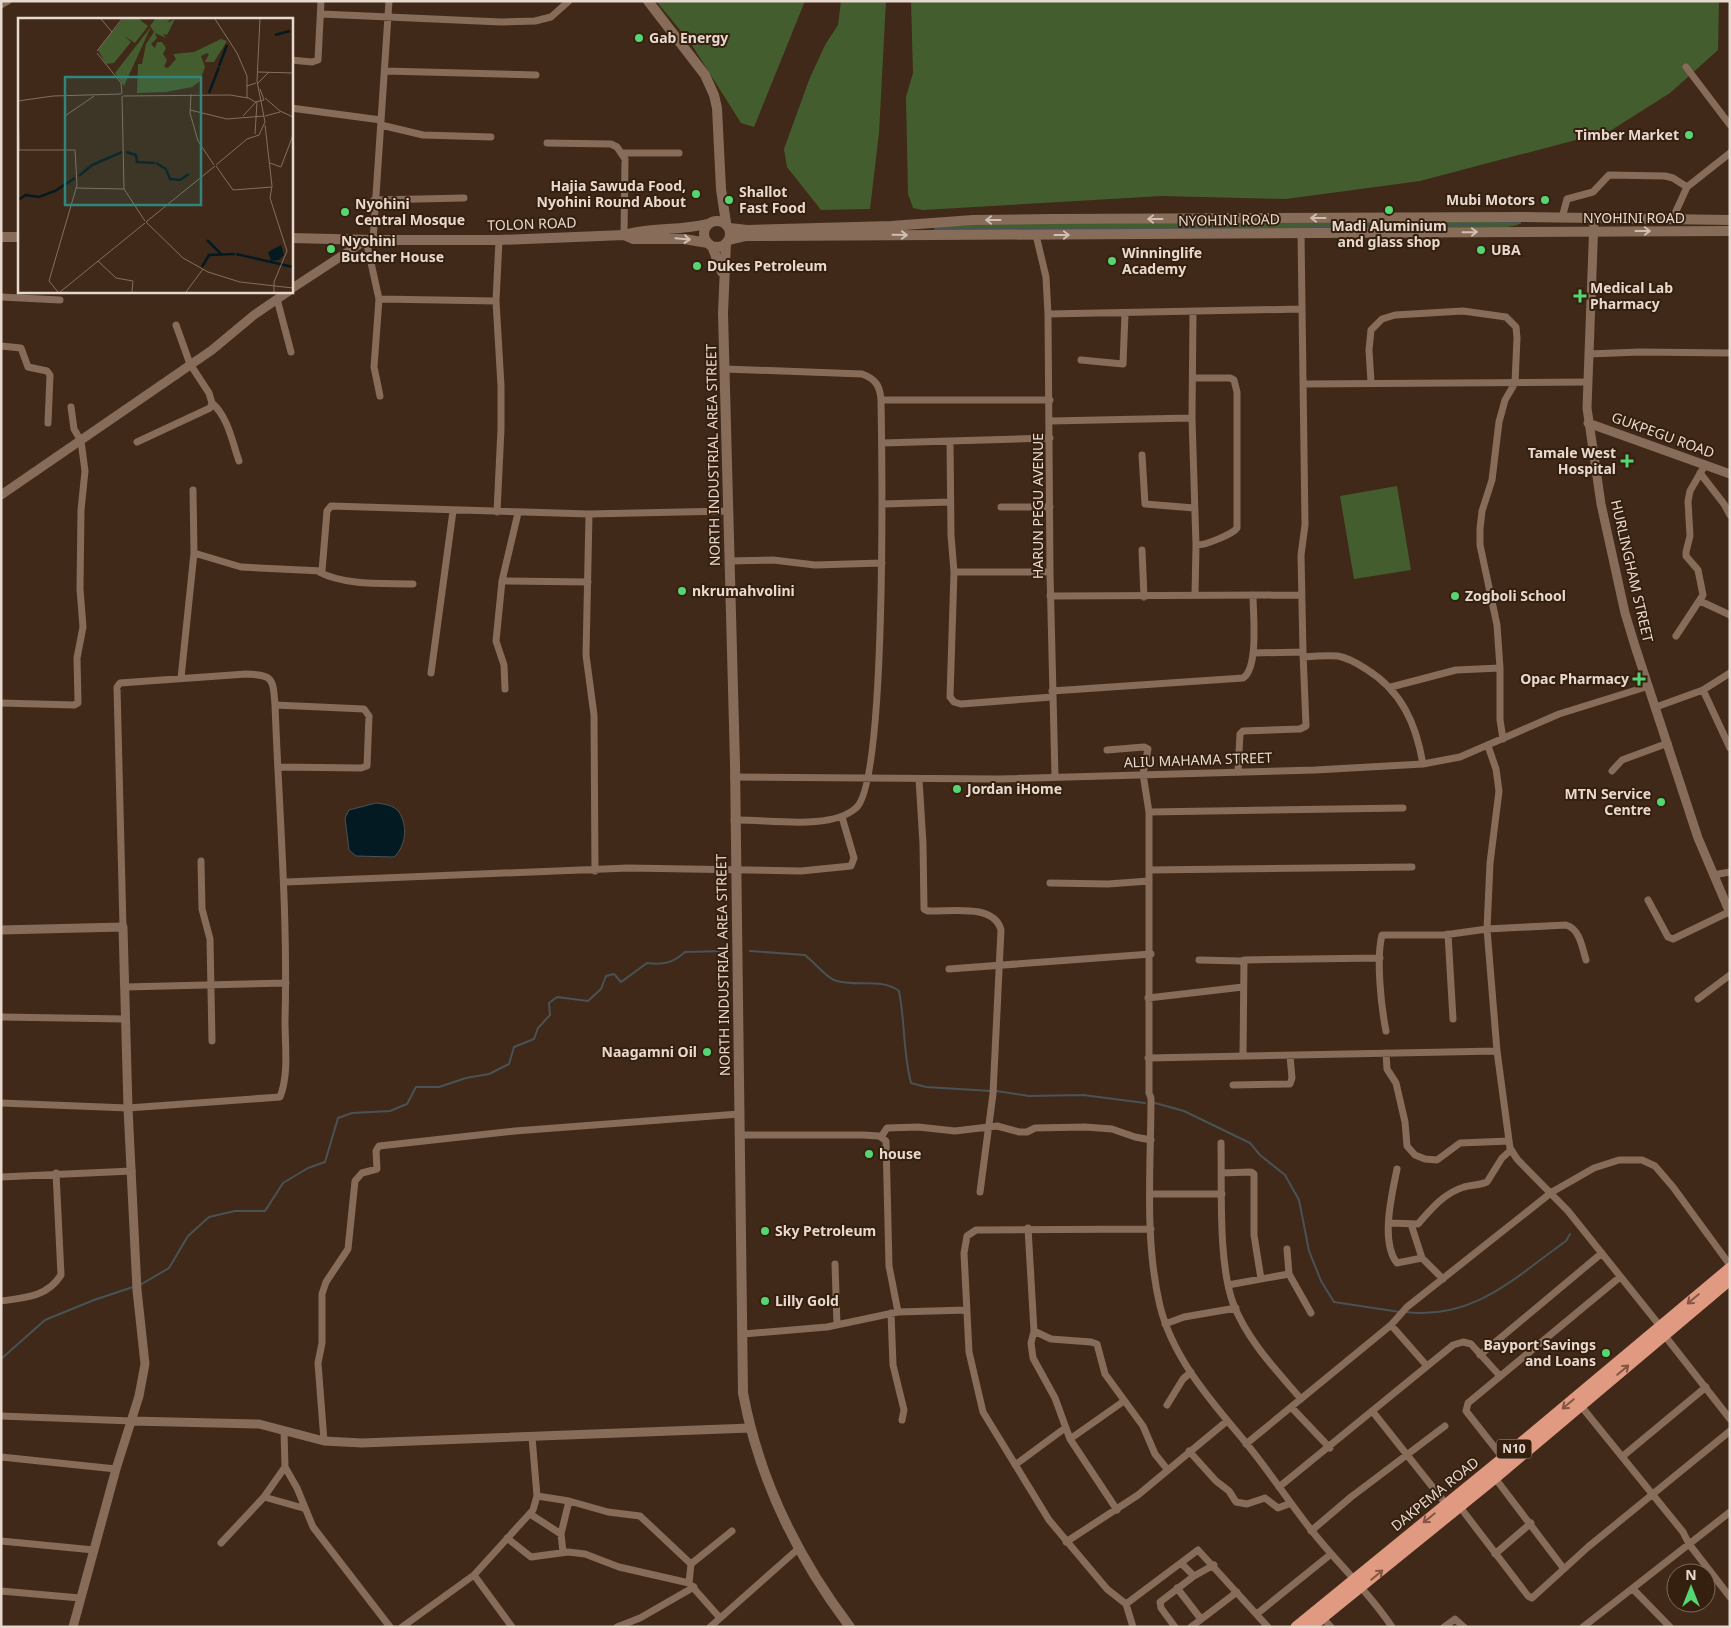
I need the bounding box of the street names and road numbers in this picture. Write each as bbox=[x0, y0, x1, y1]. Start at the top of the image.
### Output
street label: NYOHINI ROAD bbox=[1583, 208, 1685, 227]
street label: NYOHINI ROAD bbox=[1178, 209, 1280, 230]
street label: TOLON ROAD bbox=[487, 212, 577, 235]
street label: NORTH INDUSTRIAL AREA STREET bbox=[701, 343, 724, 566]
street label: GUKPEGU ROAD bbox=[1609, 407, 1717, 462]
street label: HARUN PEGU AVENUE bbox=[1028, 433, 1047, 579]
street label: HURLINGHAM STREET bbox=[1607, 498, 1658, 644]
street label: ALIU MAHAMA STREET bbox=[1123, 747, 1273, 772]
street label: NORTH INDUSTRIAL AREA STREET bbox=[711, 853, 734, 1076]
road number: N10 bbox=[1496, 1440, 1532, 1458]
street label: DAKPEMA ROAD bbox=[1387, 1452, 1482, 1535]

